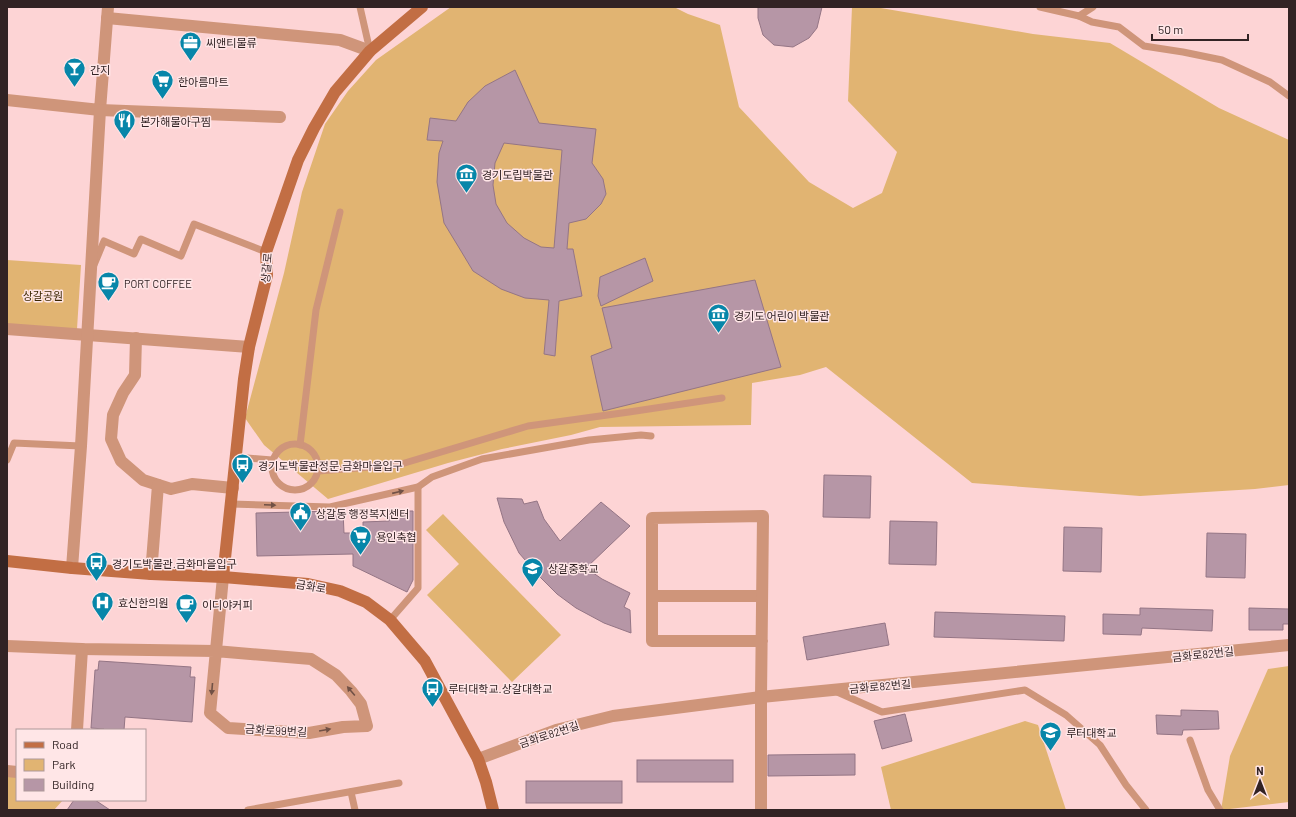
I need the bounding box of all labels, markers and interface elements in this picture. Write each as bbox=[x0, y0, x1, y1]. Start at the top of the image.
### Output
scale bar bbox=[1152, 16, 1248, 42]
text: 50 m bbox=[1158, 22, 1183, 36]
office icon: 씨앤티물류 bbox=[178, 29, 204, 62]
place label: 씨앤티물류 bbox=[206, 36, 257, 49]
bar icon: 간지 bbox=[61, 56, 87, 89]
place label: 간지 bbox=[90, 63, 110, 76]
supermarket icon: 한아름마트 bbox=[149, 68, 175, 101]
place label: 한아름마트 bbox=[178, 75, 229, 88]
restaurant icon: 본가해물아구찜 bbox=[111, 108, 137, 141]
place label: 본가해물아구찜 bbox=[140, 115, 211, 128]
museum icon: 경기도립박물관 bbox=[454, 161, 480, 194]
place label: 경기도립박물관 bbox=[482, 168, 553, 181]
street label: 상갈로 bbox=[258, 252, 274, 284]
cafe icon: PORT COFFEE bbox=[95, 270, 121, 303]
place label: PORT COFFEE bbox=[124, 277, 192, 290]
park label: 상갈공원 bbox=[23, 289, 63, 302]
museum icon: 경기도 어린이 박물관 bbox=[705, 302, 731, 335]
place label: 경기도 어린이 박물관 bbox=[734, 309, 829, 322]
bus stop icon: 경기도박물관정문.금화마을입구 bbox=[230, 452, 256, 485]
place label: 경기도박물관정문.금화마을입구 bbox=[258, 459, 403, 472]
one-way arrow bbox=[392, 488, 404, 494]
public building icon: 상갈동 행정복지센터 bbox=[287, 500, 313, 533]
one-way arrow bbox=[264, 502, 277, 508]
place label: 상갈동 행정복지센터 bbox=[316, 507, 409, 520]
supermarket icon: 용인축협 bbox=[347, 523, 373, 556]
place label: 용인축협 bbox=[376, 530, 416, 543]
bus stop icon: 경기도박물관.금화마을입구 bbox=[84, 550, 110, 583]
school or university icon: 상갈중학교 bbox=[520, 555, 546, 588]
place label: 경기도박물관.금화마을입구 bbox=[112, 557, 237, 570]
place label: 상갈중학교 bbox=[548, 562, 599, 575]
street label: 금화로 bbox=[295, 577, 327, 595]
hospital icon: 효신한의원 bbox=[90, 589, 116, 622]
cafe icon: 이디야커피 bbox=[173, 591, 199, 624]
place label: 효신한의원 bbox=[118, 596, 169, 609]
place label: 이디야커피 bbox=[202, 598, 253, 611]
street label: 금화로82번길 bbox=[1171, 644, 1235, 664]
bus stop icon: 루터대학교.상갈대학교 bbox=[419, 675, 445, 708]
street label: 금화로82번길 bbox=[848, 677, 912, 695]
place label: 루터대학교.상갈대학교 bbox=[448, 682, 552, 695]
one-way arrow bbox=[208, 683, 215, 695]
one-way arrow bbox=[346, 686, 355, 697]
street label: 금화로82번길 bbox=[517, 718, 581, 750]
school or university icon: 루터대학교 bbox=[1037, 719, 1063, 752]
street label: 금화로99번길 bbox=[245, 722, 307, 738]
place label: 루터대학교 bbox=[1066, 726, 1117, 739]
one-way arrow bbox=[319, 727, 331, 733]
legend bbox=[16, 729, 146, 801]
text: Road bbox=[52, 737, 79, 751]
text: Park bbox=[52, 757, 76, 771]
north arrow bbox=[1240, 761, 1280, 801]
text: N bbox=[1256, 764, 1264, 777]
text: Building bbox=[52, 777, 94, 791]

